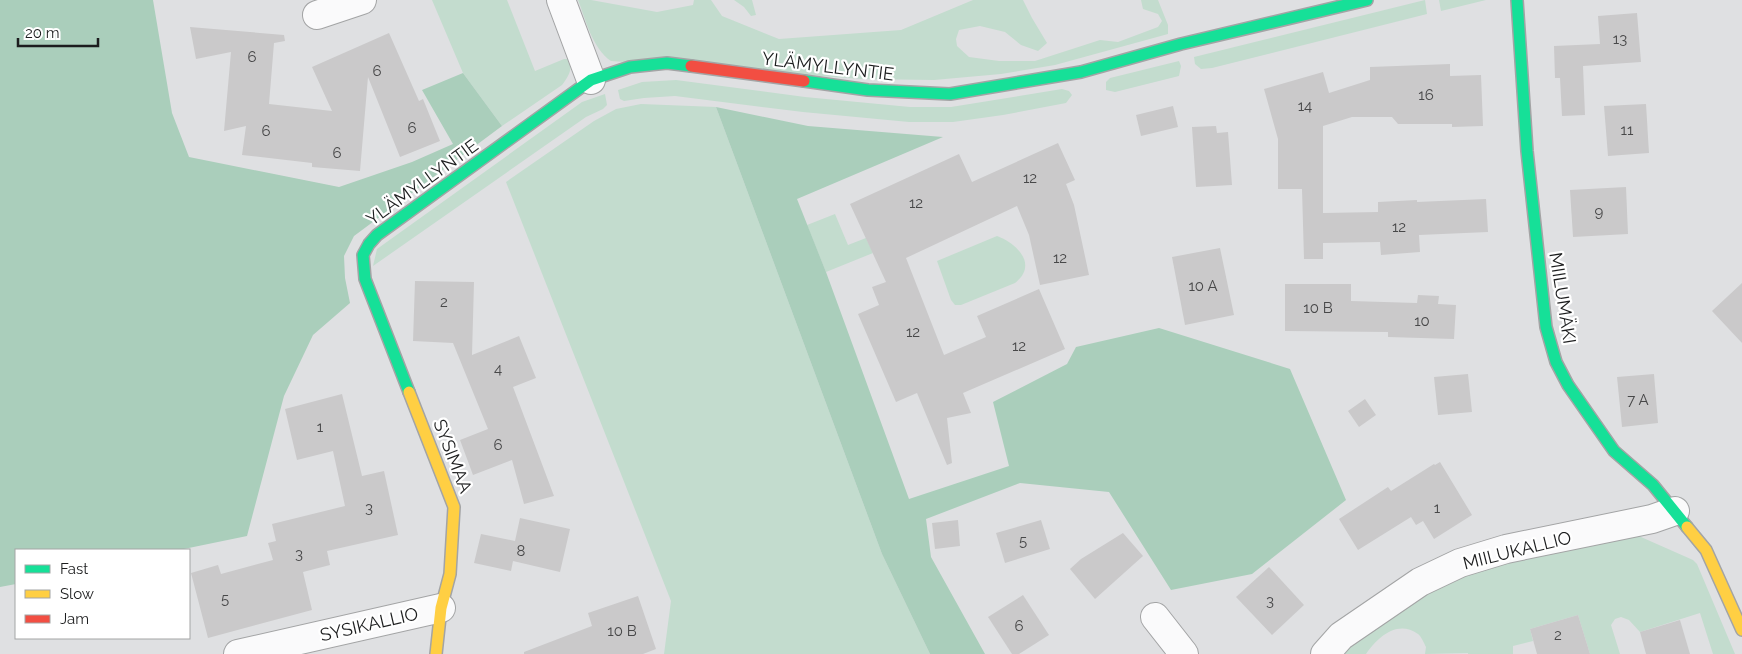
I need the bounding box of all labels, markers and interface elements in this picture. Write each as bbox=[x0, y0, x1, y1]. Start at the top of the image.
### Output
scale bar bbox=[18, 15, 98, 47]
text: 20 m bbox=[25, 24, 60, 42]
house number: 13 bbox=[1613, 30, 1627, 48]
street label: YLÄMYLLYNTIE bbox=[761, 47, 895, 85]
house number: 6 bbox=[247, 48, 257, 66]
house number: 6 bbox=[372, 62, 382, 80]
house number: 16 bbox=[1418, 86, 1434, 104]
house number: 14 bbox=[1298, 97, 1312, 115]
house number: 6 bbox=[407, 119, 417, 137]
house number: 11 bbox=[1621, 121, 1634, 139]
house number: 6 bbox=[261, 122, 271, 140]
street label: YLÄMYLLYNTIE bbox=[362, 134, 482, 230]
house number: 6 bbox=[332, 144, 342, 162]
house number: 12 bbox=[1023, 169, 1037, 187]
house number: 12 bbox=[909, 194, 923, 212]
house number: 9 bbox=[1595, 203, 1604, 221]
house number: 12 bbox=[1392, 218, 1406, 236]
house number: 12 bbox=[1053, 249, 1067, 267]
street label: MIILUMÄKI bbox=[1545, 251, 1581, 345]
house number: 10 A bbox=[1188, 277, 1218, 295]
house number: 2 bbox=[440, 293, 448, 311]
house number: 10 B bbox=[1303, 299, 1333, 317]
house number: 10 bbox=[1414, 312, 1430, 330]
house number: 12 bbox=[906, 323, 920, 341]
house number: 12 bbox=[1012, 337, 1026, 355]
house number: 4 bbox=[494, 360, 502, 378]
house number: 7 A bbox=[1627, 391, 1649, 409]
street label: SYSIMAA bbox=[429, 416, 477, 496]
house number: 1 bbox=[317, 418, 324, 436]
house number: 6 bbox=[493, 436, 503, 454]
house number: 3 bbox=[365, 499, 373, 517]
house number: 1 bbox=[1434, 499, 1441, 517]
street label: MIILUKALLIO bbox=[1461, 526, 1573, 574]
house number: 5 bbox=[1019, 532, 1027, 550]
house number: 8 bbox=[517, 542, 526, 560]
house number: 3 bbox=[295, 545, 303, 563]
legend bbox=[15, 549, 190, 639]
text: Fast bbox=[60, 560, 88, 578]
text: Slow bbox=[60, 585, 94, 603]
house number: 5 bbox=[221, 590, 229, 608]
house number: 3 bbox=[1266, 592, 1274, 610]
street label: SYSIKALLIO bbox=[318, 603, 420, 645]
text: Jam bbox=[60, 610, 89, 628]
house number: 6 bbox=[1014, 617, 1024, 635]
house number: 10 B bbox=[607, 622, 637, 640]
house number: 2 bbox=[1554, 626, 1562, 644]

